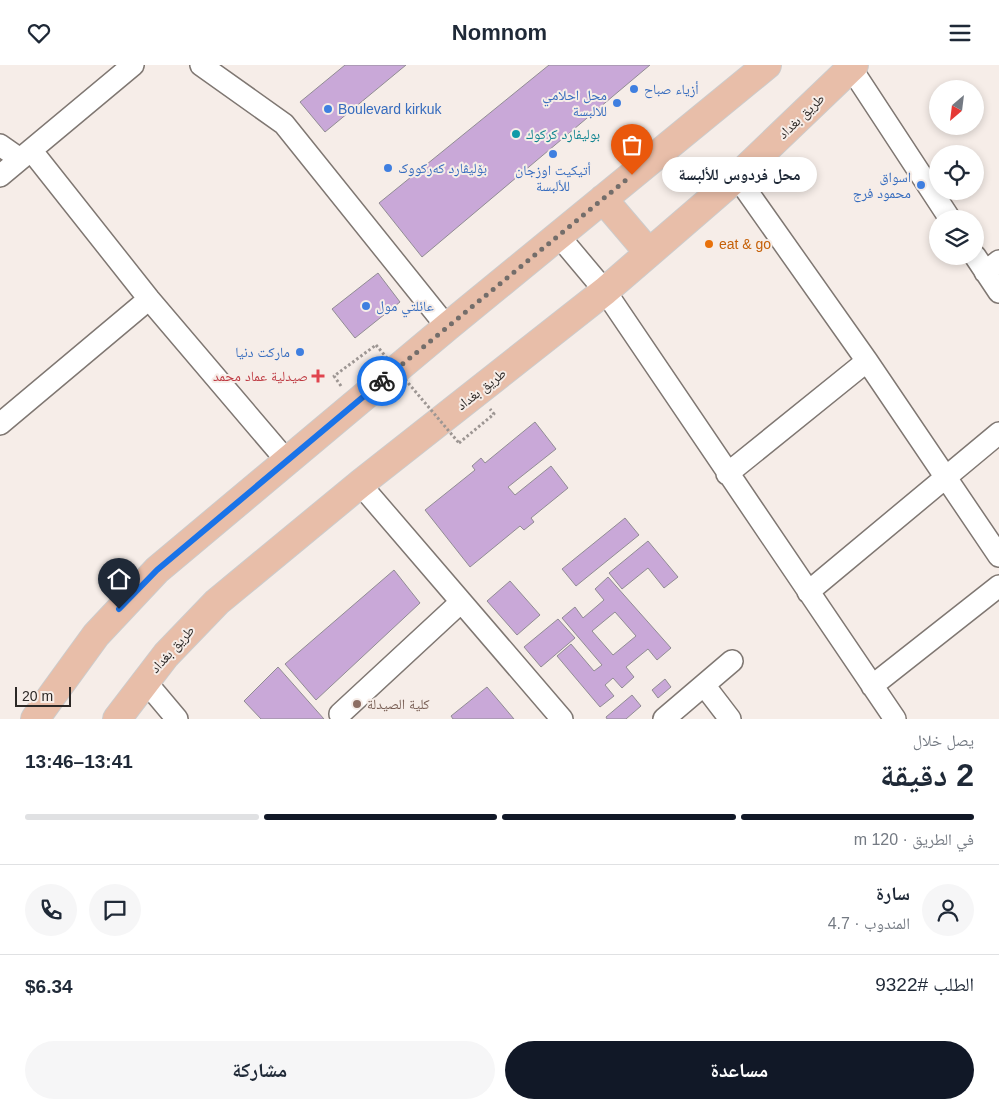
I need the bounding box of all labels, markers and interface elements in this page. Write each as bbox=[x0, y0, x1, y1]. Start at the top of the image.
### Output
icon: heart bbox=[25, 19, 53, 47]
icon: menu bbox=[946, 19, 974, 47]
text: Nomnom bbox=[452, 20, 547, 45]
north arrow bbox=[929, 80, 984, 135]
map controls bbox=[929, 80, 984, 265]
place label: أزياء صباح bbox=[644, 81, 699, 99]
marker: أزياء صباح bbox=[628, 83, 640, 95]
place label: محل احلامي للالبسة bbox=[542, 87, 607, 119]
street label: طريق بغداد bbox=[775, 90, 829, 143]
marker: محل احلامي للالبسة bbox=[611, 97, 623, 109]
place label: Boulevard kirkuk bbox=[338, 101, 442, 117]
marker: Boulevard kirkuk bbox=[322, 103, 334, 115]
pin bbox=[611, 124, 653, 175]
place label: بوليفارد كركوك bbox=[526, 126, 600, 143]
marker: بوليفارد كركوك bbox=[510, 128, 522, 140]
icon: bag bbox=[618, 131, 646, 159]
button: locate bbox=[929, 145, 984, 200]
marker: أتيكيت اوزجان للألبسة bbox=[547, 148, 559, 160]
callout: محل فردوس للألبسة bbox=[662, 157, 817, 193]
place label: بۆلیڤارد کەرکووک bbox=[398, 160, 487, 177]
marker: بۆلیڤارد کەرکووک bbox=[382, 162, 394, 174]
place label: أتيكيت اوزجان للألبسة bbox=[515, 162, 591, 194]
text: محل فردوس للألبسة bbox=[678, 166, 801, 183]
place label: اسواق محمود فرج bbox=[853, 169, 911, 203]
marker: اسواق محمود فرج bbox=[915, 179, 927, 191]
button: layers bbox=[929, 210, 984, 265]
place label: eat & go bbox=[719, 236, 771, 252]
marker: eat & go bbox=[703, 238, 715, 250]
place label: عائلتي مول bbox=[376, 298, 434, 318]
marker: عائلتي مول bbox=[360, 300, 372, 312]
place label: ماركت دنيا bbox=[235, 344, 290, 361]
marker: ماركت دنيا bbox=[294, 346, 306, 358]
courier bbox=[357, 356, 407, 406]
street label: طريق بغداد bbox=[453, 365, 510, 415]
icon: bike bbox=[368, 367, 396, 395]
place label: صيدلية عماد محمد bbox=[213, 368, 308, 384]
marker: صيدلية عماد محمد bbox=[312, 370, 324, 382]
pin bbox=[98, 558, 140, 609]
icon: home bbox=[105, 565, 133, 593]
street label: طريق بغداد bbox=[147, 622, 199, 677]
scale bar bbox=[15, 684, 71, 707]
text: 20 m bbox=[22, 688, 53, 704]
place label: كلية الصيدلة bbox=[367, 696, 430, 712]
marker: كلية الصيدلة bbox=[351, 698, 363, 710]
text: يصل خلال bbox=[913, 732, 974, 749]
text: 13:41–13:46 bbox=[25, 751, 133, 772]
text: 2 دقيقة bbox=[880, 757, 974, 793]
text: في الطريق · 120 m bbox=[854, 831, 974, 848]
text: سارة bbox=[876, 883, 910, 904]
button: phone bbox=[25, 884, 77, 936]
button: chat bbox=[89, 884, 141, 936]
button: person bbox=[922, 884, 974, 936]
text: المندوب · 4.7 bbox=[828, 915, 910, 932]
text: الطلب #9322 bbox=[875, 974, 974, 995]
text: $6.34 bbox=[25, 976, 73, 997]
button: مشاركة bbox=[25, 1041, 495, 1099]
button: مساعدة bbox=[505, 1041, 974, 1099]

